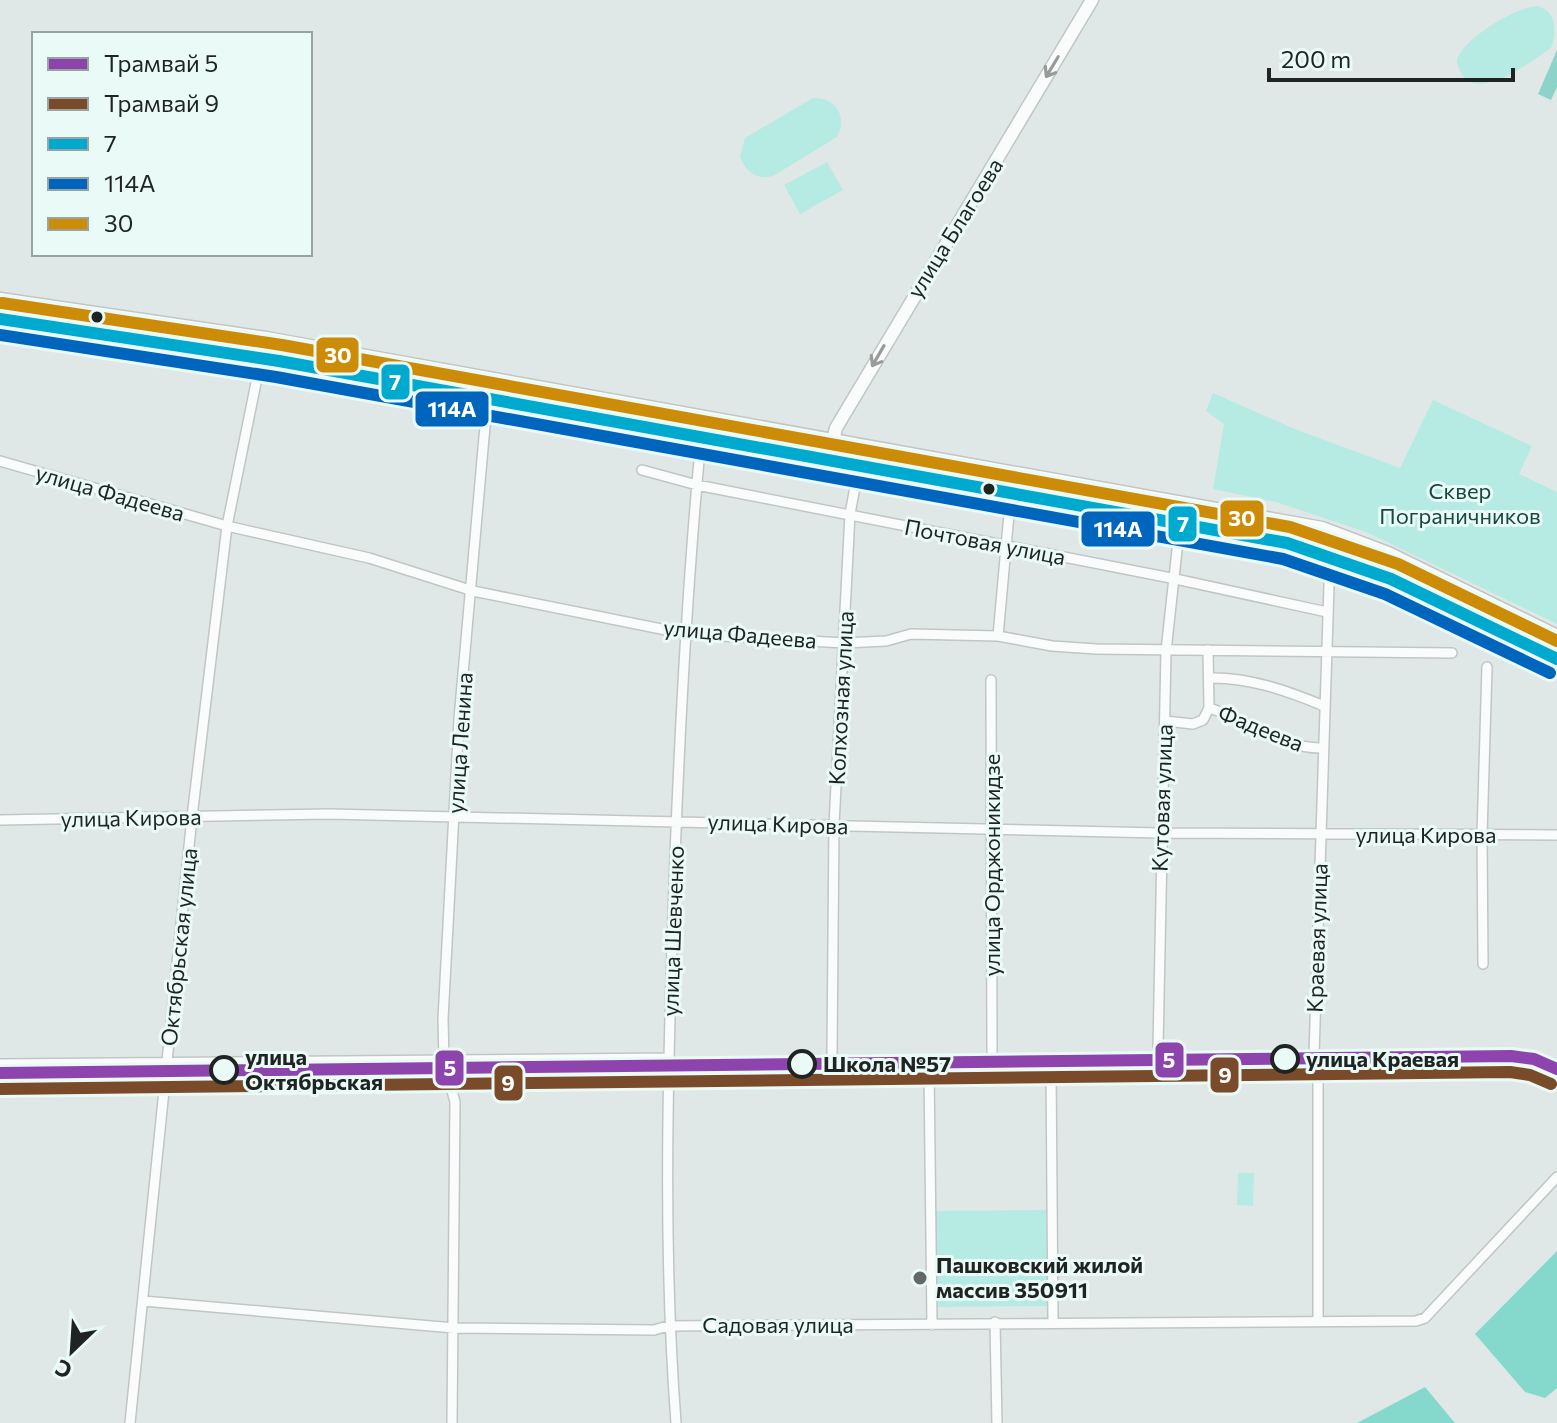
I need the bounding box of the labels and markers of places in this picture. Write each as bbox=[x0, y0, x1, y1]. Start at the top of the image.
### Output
unlabelled marker bbox=[89, 309, 105, 325]
unlabelled marker bbox=[981, 481, 997, 497]
place label: улица Октябрьская bbox=[245, 1043, 383, 1095]
marker: улица Краевая bbox=[1271, 1045, 1299, 1073]
place label: улица Краевая bbox=[1306, 1045, 1459, 1072]
marker: Школа №57 bbox=[788, 1050, 816, 1078]
place label: Школа №57 bbox=[823, 1050, 951, 1077]
marker: улица Октябрьская bbox=[210, 1056, 238, 1084]
place label: Пашковский жилой массив 350911 bbox=[936, 1251, 1143, 1303]
marker: Пашковский жилой массив 350911 bbox=[911, 1269, 929, 1287]

